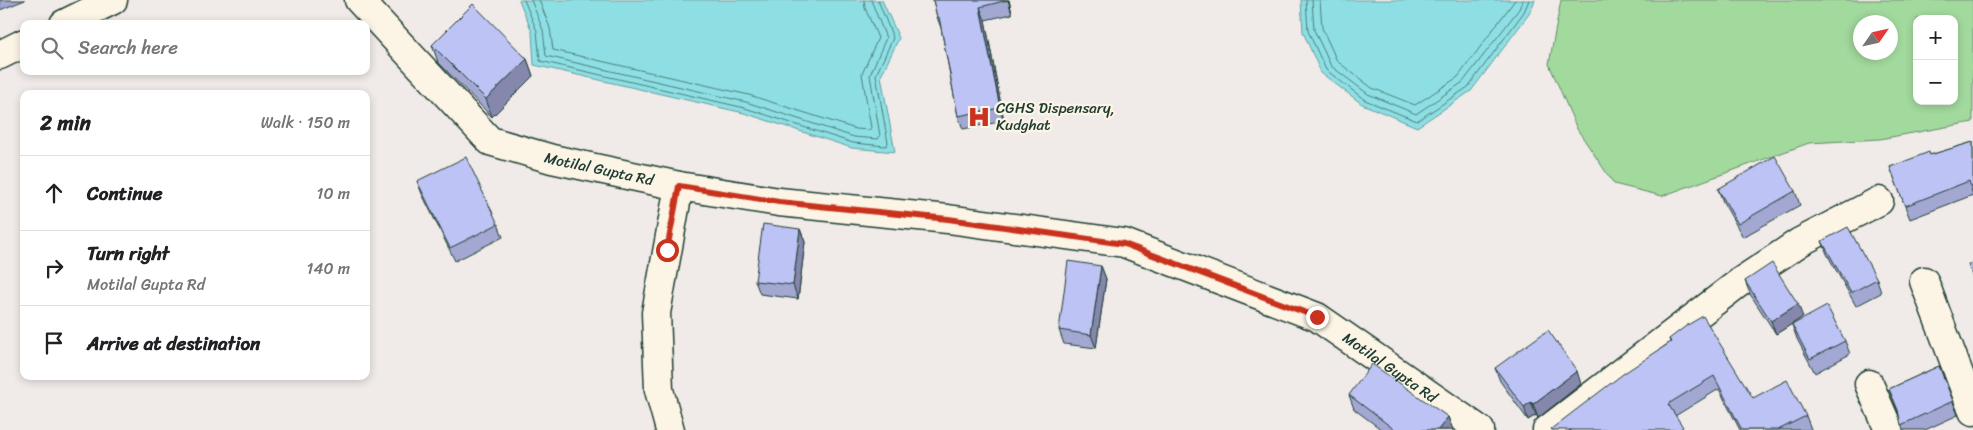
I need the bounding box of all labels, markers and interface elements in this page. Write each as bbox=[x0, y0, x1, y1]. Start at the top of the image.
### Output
north arrow bbox=[1853, 15, 1898, 60]
map controls bbox=[1913, 15, 1958, 105]
button: + bbox=[1913, 15, 1958, 60]
search box bbox=[20, 20, 370, 75]
text: Search here bbox=[78, 31, 178, 64]
icon: search bbox=[38, 34, 66, 62]
button: − bbox=[1913, 60, 1958, 105]
place label: CGHS Dispensary, Kudghat bbox=[996, 95, 1115, 138]
text: 2 min bbox=[40, 104, 91, 142]
hospital icon: CGHS Dispensary, Kudghat bbox=[966, 104, 992, 130]
text: Walk · 150 m bbox=[261, 108, 350, 137]
street label: Motilal Gupta Rd bbox=[541, 144, 657, 193]
text: Continue bbox=[87, 177, 163, 210]
icon: ahead bbox=[40, 179, 68, 207]
text: 10 m bbox=[317, 179, 350, 208]
text: Turn right bbox=[87, 237, 169, 270]
route start bbox=[656, 239, 679, 262]
icon: right bbox=[40, 254, 68, 282]
text: 140 m bbox=[307, 254, 350, 283]
text: Motilal Gupta Rd bbox=[87, 270, 205, 299]
route end bbox=[1306, 306, 1329, 329]
street label: Motilal Gupta Rd bbox=[1337, 325, 1444, 410]
text: Arrive at destination bbox=[87, 327, 260, 360]
icon: arrive bbox=[40, 329, 68, 357]

